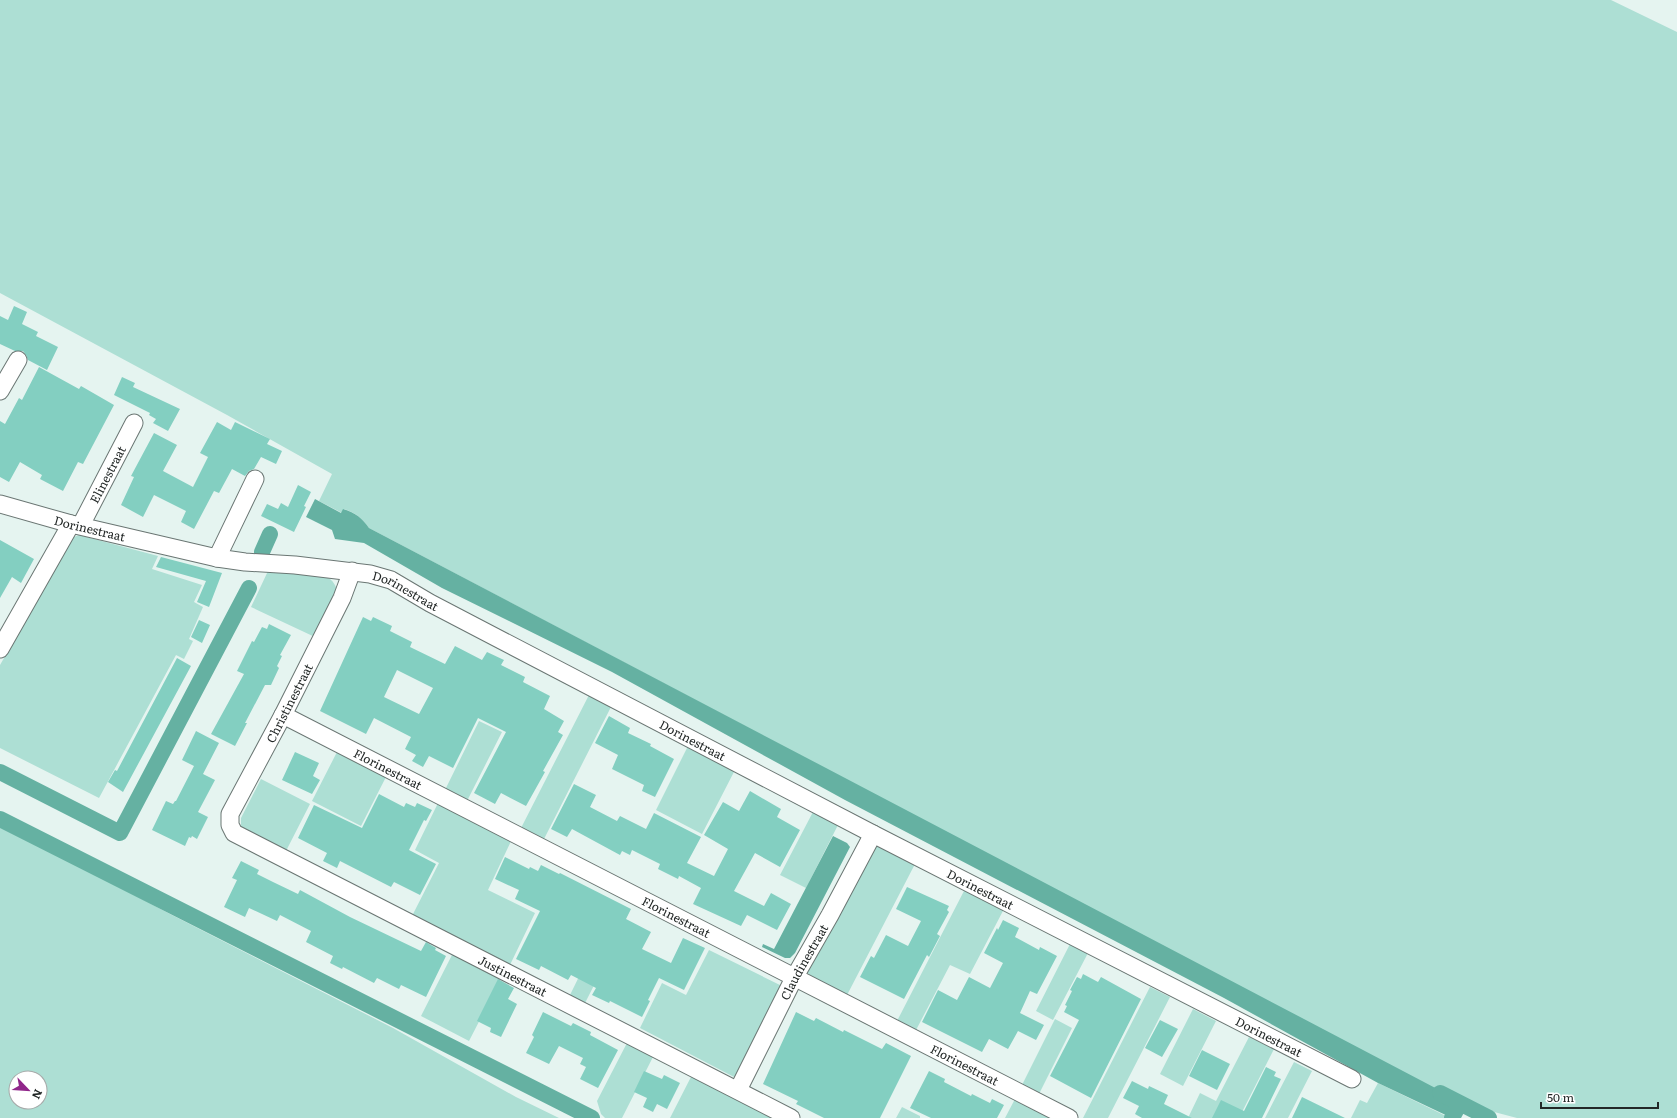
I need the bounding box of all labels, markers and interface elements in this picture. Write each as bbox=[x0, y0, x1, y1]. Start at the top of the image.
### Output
street label: Elinestraat bbox=[85, 442, 130, 506]
street label: Dorinestraat bbox=[52, 511, 127, 545]
street label: Dorinestraat bbox=[370, 566, 442, 615]
street label: Christinestraat bbox=[261, 660, 317, 746]
street label: Dorinestraat bbox=[656, 715, 729, 765]
street label: Florinestraat bbox=[351, 744, 425, 794]
street label: Dorinestraat bbox=[944, 864, 1017, 914]
street label: Florinestraat bbox=[639, 892, 714, 942]
street label: Claudinestraat bbox=[775, 920, 832, 1003]
street label: Justinestraat bbox=[475, 950, 550, 1001]
street label: Dorinestraat bbox=[1232, 1012, 1306, 1061]
street label: Florinestraat bbox=[927, 1039, 1002, 1090]
north arrow bbox=[8, 1070, 48, 1110]
scale bar bbox=[1541, 1084, 1658, 1110]
text: N bbox=[29, 1087, 47, 1102]
text: 50 m bbox=[1547, 1088, 1574, 1106]

